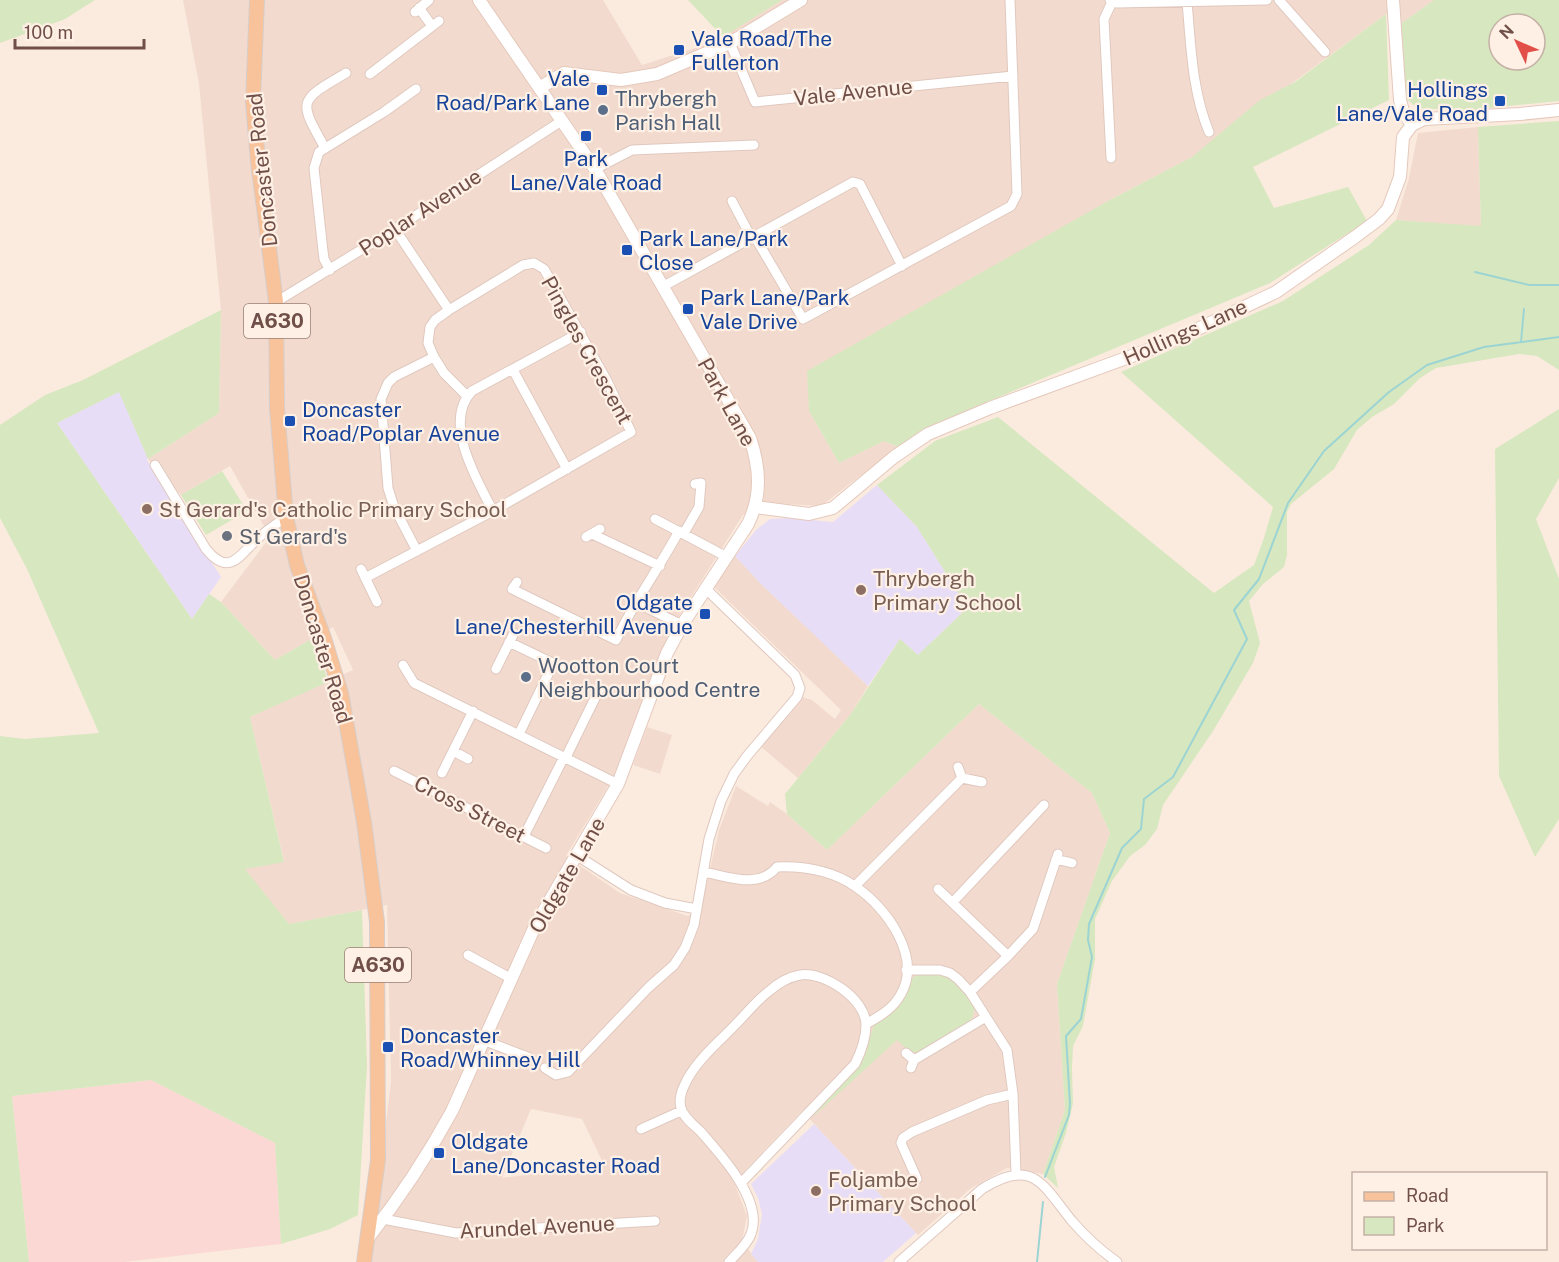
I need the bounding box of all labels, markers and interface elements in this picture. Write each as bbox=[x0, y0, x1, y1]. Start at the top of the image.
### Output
scale bar bbox=[15, 12, 144, 50]
north arrow bbox=[1487, 12, 1547, 72]
text: N bbox=[1495, 21, 1518, 43]
text: 100 m bbox=[24, 22, 73, 43]
place label: Vale Road/The Fullerton bbox=[691, 26, 832, 75]
marker: Vale Road/The Fullerton bbox=[672, 43, 686, 57]
place label: Vale Road/Park Lane bbox=[436, 66, 590, 115]
street label: Vale Avenue bbox=[792, 73, 914, 111]
place label: Hollings Lane/Vale Road bbox=[1336, 77, 1488, 126]
marker: Vale Road/Park Lane bbox=[595, 83, 609, 97]
place label: Thrybergh Parish Hall bbox=[615, 86, 721, 135]
street label: Doncaster Road bbox=[241, 92, 283, 248]
marker: Hollings Lane/Vale Road bbox=[1493, 94, 1507, 108]
marker: Thrybergh Parish Hall bbox=[596, 103, 610, 117]
marker: Park Lane/Vale Road bbox=[579, 129, 593, 143]
place label: Park Lane/Vale Road bbox=[510, 146, 662, 195]
street label: Poplar Avenue bbox=[354, 163, 486, 261]
place label: Park Lane/Park Close bbox=[639, 226, 789, 275]
marker: Park Lane/Park Close bbox=[620, 243, 634, 257]
street label: Pingles Crescent bbox=[536, 272, 638, 428]
place label: Park Lane/Park Vale Drive bbox=[700, 285, 850, 334]
street label: Hollings Lane bbox=[1119, 293, 1251, 371]
marker: Park Lane/Park Vale Drive bbox=[681, 302, 695, 316]
road number: A630 bbox=[244, 304, 310, 338]
street label: Park Lane bbox=[692, 353, 762, 451]
place label: Doncaster Road/Poplar Avenue bbox=[302, 397, 500, 446]
marker: Doncaster Road/Poplar Avenue bbox=[283, 414, 297, 428]
place label: St Gerard's Catholic Primary School bbox=[159, 497, 507, 522]
marker: St Gerard's Catholic Primary School bbox=[140, 502, 154, 516]
place label: St Gerard's bbox=[239, 524, 347, 549]
marker: St Gerard's bbox=[220, 529, 234, 543]
place label: Thrybergh Primary School bbox=[873, 566, 1022, 615]
street label: Doncaster Road bbox=[288, 571, 358, 727]
marker: Thrybergh Primary School bbox=[854, 583, 868, 597]
place label: Oldgate Lane/Chesterhill Avenue bbox=[454, 590, 693, 639]
marker: Oldgate Lane/Chesterhill Avenue bbox=[698, 607, 712, 621]
place label: Wootton Court Neighbourhood Centre bbox=[538, 653, 760, 702]
marker: Wootton Court Neighbourhood Centre bbox=[519, 670, 533, 684]
street label: Cross Street bbox=[410, 770, 530, 848]
street label: Oldgate Lane bbox=[524, 813, 610, 937]
road number: A630 bbox=[345, 948, 411, 982]
place label: Doncaster Road/Whinney Hill bbox=[400, 1023, 581, 1072]
marker: Doncaster Road/Whinney Hill bbox=[381, 1040, 395, 1054]
place label: Oldgate Lane/Doncaster Road bbox=[451, 1129, 660, 1178]
marker: Oldgate Lane/Doncaster Road bbox=[432, 1146, 446, 1160]
place label: Foljambe Primary School bbox=[828, 1167, 977, 1216]
legend bbox=[1352, 1172, 1547, 1250]
marker: Foljambe Primary School bbox=[809, 1184, 823, 1198]
text: Road bbox=[1406, 1185, 1449, 1206]
street label: Arundel Avenue bbox=[459, 1210, 615, 1244]
text: Park bbox=[1406, 1215, 1444, 1236]

